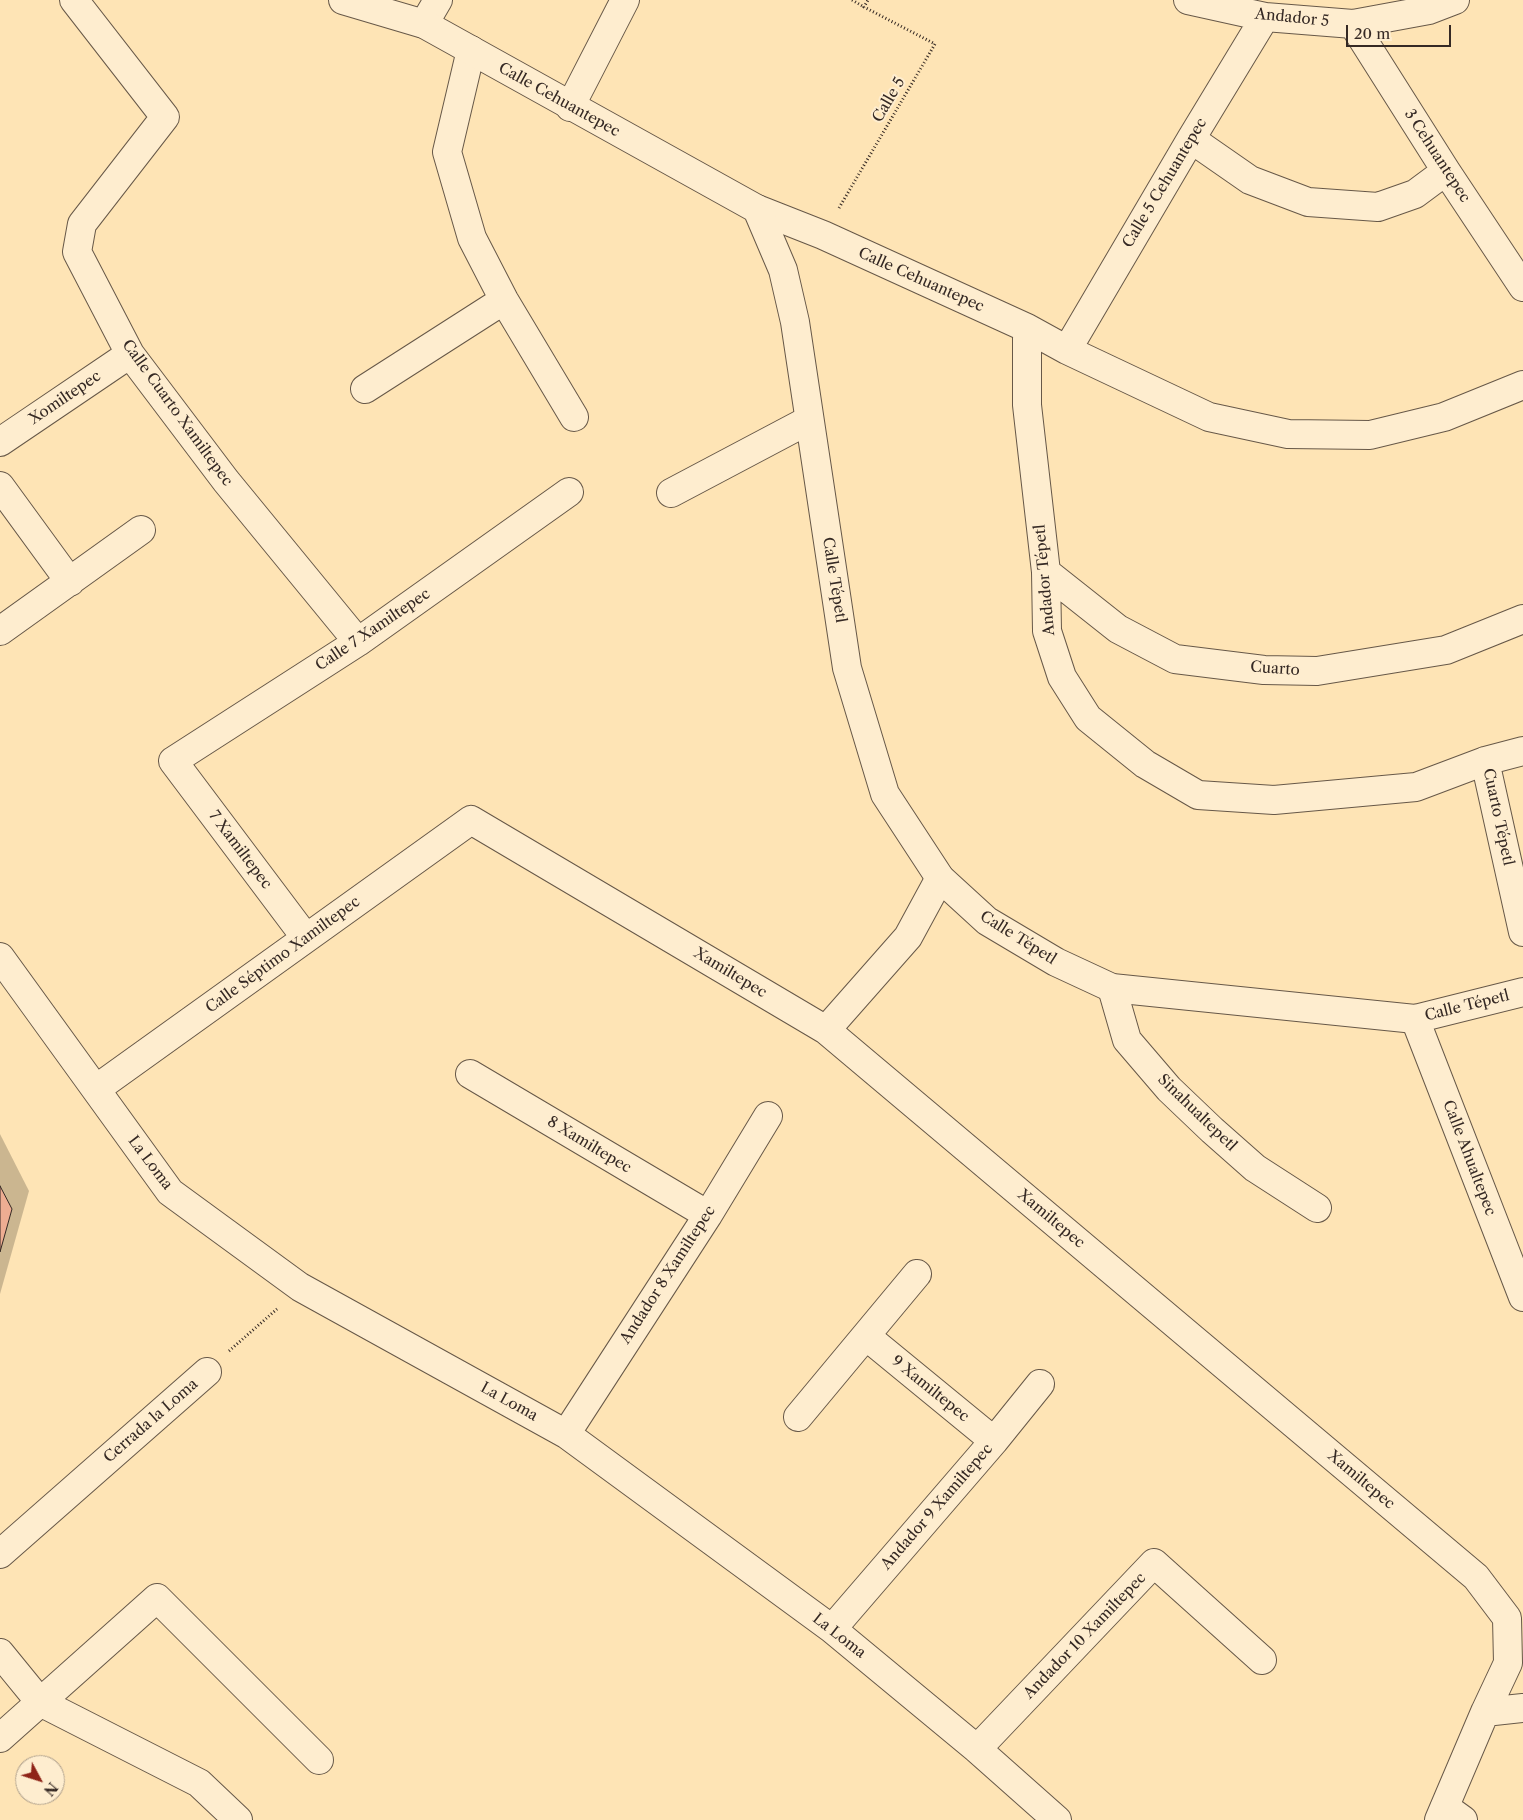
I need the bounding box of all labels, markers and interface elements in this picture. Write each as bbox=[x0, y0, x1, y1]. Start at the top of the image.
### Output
street label: Andador 5 bbox=[1254, 5, 1330, 31]
scale bar bbox=[1348, 15, 1453, 47]
text: 20 m bbox=[1354, 24, 1390, 43]
street label: Calle Cehuantepec bbox=[495, 59, 623, 141]
street label: Calle 5 bbox=[869, 74, 909, 126]
street label: 3 Cehuantepec bbox=[1400, 106, 1474, 206]
street label: Calle 5 Cehuantepec bbox=[1119, 115, 1211, 251]
street label: Calle Cehuantepec bbox=[855, 244, 987, 316]
street label: Calle Cuarto Xamiltepec bbox=[118, 336, 236, 490]
street label: Xomiltepec bbox=[26, 367, 104, 429]
street label: Andador Tépetl bbox=[1031, 524, 1059, 636]
street label: Calle Tépetl bbox=[818, 536, 850, 624]
street label: Calle 7 Xamiltepec bbox=[312, 585, 434, 675]
street label: Cuarto bbox=[1250, 658, 1300, 680]
street label: Cuarto Tépetl bbox=[1479, 767, 1517, 867]
street label: 7 Xamiltepec bbox=[205, 807, 275, 893]
street label: Calle Séptimo Xamiltepec bbox=[202, 893, 364, 1017]
street label: Calle Tépetl bbox=[977, 907, 1059, 969]
street label: Xamiltepec bbox=[690, 944, 770, 1002]
street label: Calle Tépetl bbox=[1423, 987, 1511, 1025]
street label: Sinahualtepetl bbox=[1154, 1071, 1240, 1155]
street label: Calle Ahualtepec bbox=[1439, 1098, 1499, 1218]
street label: 8 Xamiltepec bbox=[544, 1113, 634, 1177]
street label: La Loma bbox=[124, 1133, 176, 1193]
street label: Xamiltepec bbox=[1014, 1186, 1088, 1252]
street label: Andador 8 Xamiltepec bbox=[617, 1203, 719, 1347]
street label: 9 Xamiltepec bbox=[888, 1352, 972, 1426]
street label: Cerrada la Loma bbox=[100, 1375, 202, 1467]
street label: La Loma bbox=[477, 1379, 541, 1425]
street label: Andador 9 Xamiltepec bbox=[877, 1440, 997, 1574]
street label: Xamiltepec bbox=[1324, 1447, 1398, 1513]
street label: Andador 10 Xamiltepec bbox=[1020, 1569, 1150, 1703]
street label: La Loma bbox=[809, 1610, 869, 1662]
north arrow bbox=[15, 1755, 65, 1805]
text: N bbox=[40, 1779, 62, 1799]

